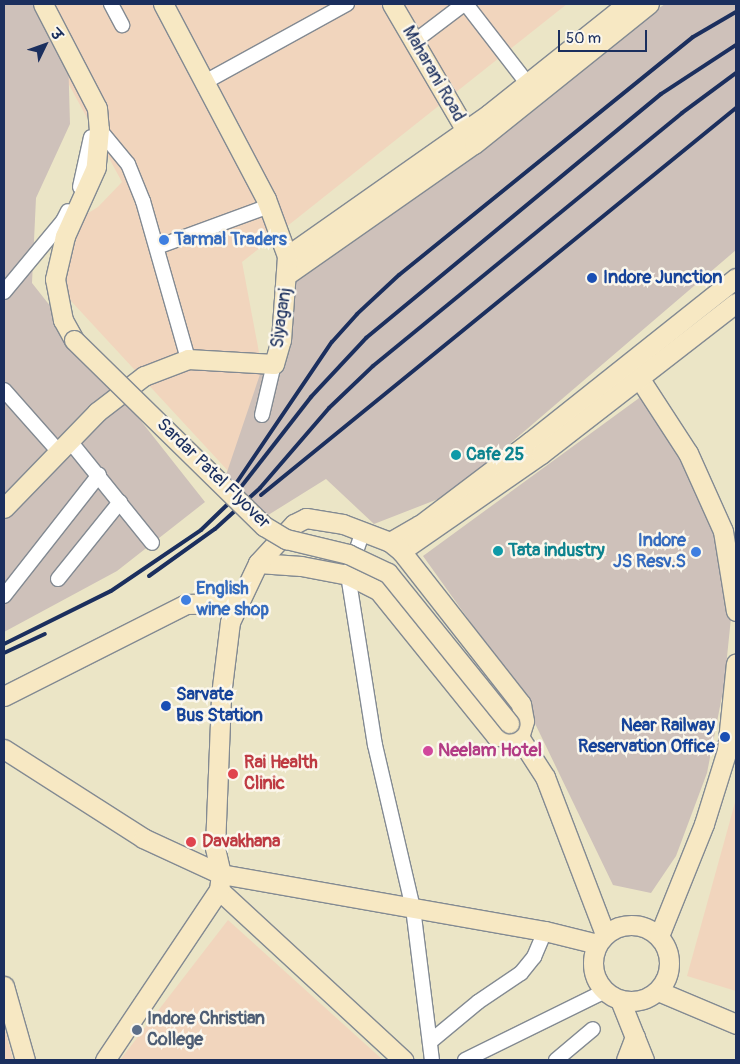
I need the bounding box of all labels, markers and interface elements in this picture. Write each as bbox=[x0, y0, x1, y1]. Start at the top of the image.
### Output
north arrow bbox=[20, 20, 70, 70]
scale bar bbox=[560, 20, 649, 52]
street label: Maharani Road bbox=[397, 22, 469, 126]
text: उ bbox=[47, 25, 66, 44]
text: 50 m bbox=[566, 29, 601, 48]
place label: Tarmal Traders bbox=[174, 229, 287, 251]
marker: Tarmal Traders bbox=[158, 234, 170, 246]
place label: Indore Junction bbox=[603, 267, 722, 289]
marker: Indore Junction bbox=[585, 271, 599, 285]
street label: Siyaganj bbox=[267, 286, 297, 350]
street label: Sardar Patel Flyover bbox=[152, 414, 274, 534]
place label: Cafe 25 bbox=[466, 444, 524, 466]
marker: Cafe 25 bbox=[450, 449, 462, 461]
place label: Indore JS Resv.S bbox=[613, 531, 686, 574]
place label: Tata industry bbox=[508, 540, 605, 562]
marker: Tata industry bbox=[492, 545, 504, 557]
marker: Indore JS Resv.S bbox=[690, 546, 702, 558]
place label: English wine shop bbox=[196, 579, 269, 622]
marker: English wine shop bbox=[180, 594, 192, 606]
place label: Sarvate Bus Station bbox=[176, 685, 263, 728]
marker: Sarvate Bus Station bbox=[160, 700, 172, 712]
place label: Near Railway Reservation Office bbox=[578, 716, 715, 759]
marker: Near Railway Reservation Office bbox=[719, 731, 731, 743]
place label: Neelam Hotel bbox=[438, 740, 542, 762]
marker: Neelam Hotel bbox=[422, 745, 434, 757]
place label: Rai Health Clinic bbox=[244, 753, 318, 796]
marker: Rai Health Clinic bbox=[226, 767, 240, 781]
place label: Davakhana bbox=[202, 831, 280, 853]
marker: Davakhana bbox=[184, 835, 198, 849]
place label: Indore Christian College bbox=[147, 1009, 265, 1052]
marker: Indore Christian College bbox=[131, 1024, 143, 1036]

